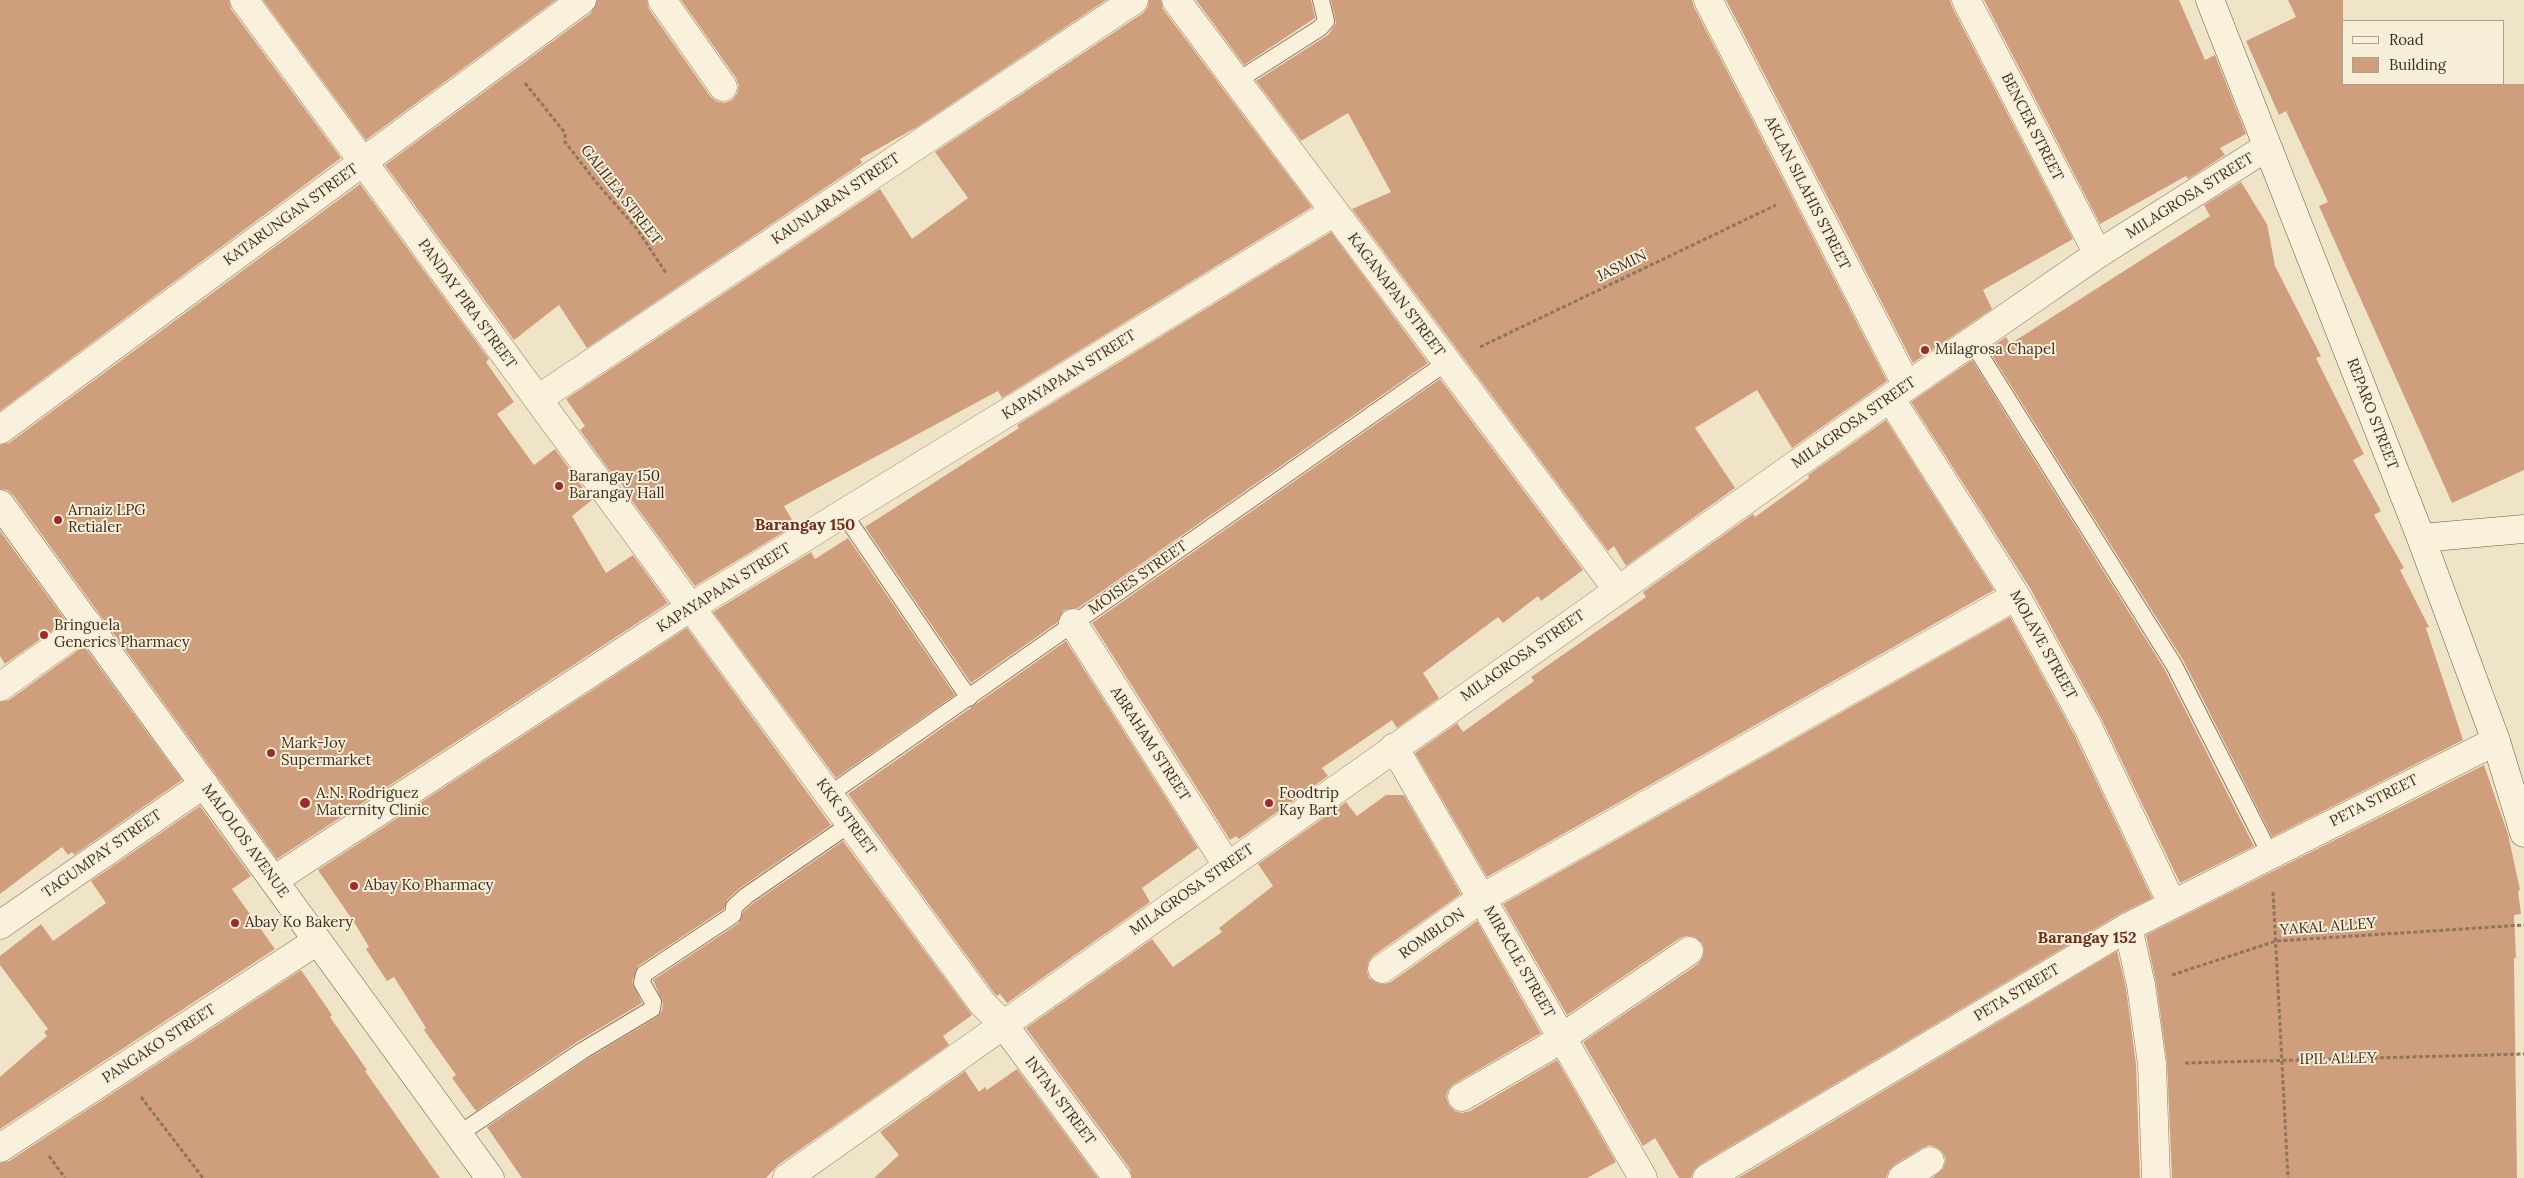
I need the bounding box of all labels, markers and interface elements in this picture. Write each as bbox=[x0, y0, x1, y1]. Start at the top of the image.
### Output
legend bbox=[2342, 20, 2504, 85]
text: Road bbox=[2389, 30, 2424, 49]
text: Building bbox=[2389, 55, 2446, 74]
street label: BENCER STREET bbox=[1997, 70, 2067, 184]
street label: AKLAN SILAHIS STREET bbox=[1760, 113, 1854, 273]
street label: GALILEA STREET bbox=[576, 142, 666, 248]
street label: KAUNLARAN STREET bbox=[768, 149, 904, 249]
street label: MILAGROSA STREET bbox=[2123, 149, 2257, 243]
street label: KATARUNGAN STREET bbox=[220, 160, 362, 270]
street label: KAGANAPAN STREET bbox=[1344, 230, 1448, 360]
street label: PANDAY PIRA STREET bbox=[414, 236, 520, 372]
street label: JASMIN bbox=[1594, 246, 1650, 286]
street label: KAPAYAPAAN STREET bbox=[999, 326, 1139, 424]
place label: Milagrosa Chapel bbox=[1935, 341, 2055, 359]
marker: Milagrosa Chapel bbox=[1919, 344, 1931, 356]
street label: REPARO STREET bbox=[2342, 356, 2402, 472]
street label: MILAGROSA STREET bbox=[1788, 373, 1920, 473]
place label: Barangay 150 Barangay Hall bbox=[569, 468, 665, 503]
marker: Barangay 150 Barangay Hall bbox=[553, 480, 565, 492]
place label: Arnaiz LPG Retialer bbox=[68, 502, 146, 537]
marker: Arnaiz LPG Retialer bbox=[52, 514, 64, 526]
district label: Barangay 150 bbox=[755, 515, 855, 535]
street label: MOISES STREET bbox=[1085, 537, 1191, 619]
street label: KAPAYAPAAN STREET bbox=[654, 539, 794, 637]
street label: MOLAVE STREET bbox=[2006, 587, 2080, 703]
street label: MILAGROSA STREET bbox=[1457, 606, 1589, 706]
place label: Bringuela Generics Pharmacy bbox=[54, 617, 190, 652]
marker: Bringuela Generics Pharmacy bbox=[38, 629, 50, 641]
street label: ABRAHAM STREET bbox=[1106, 683, 1194, 805]
place label: Mark-Joy Supermarket bbox=[281, 735, 371, 770]
marker: Mark-Joy Supermarket bbox=[265, 747, 277, 759]
street label: PETA STREET bbox=[2327, 771, 2421, 831]
street label: KKK STREET bbox=[812, 775, 880, 859]
street label: MALOLOS AVENUE bbox=[198, 781, 292, 901]
place label: A.N. Rodriguez Maternity Clinic bbox=[316, 785, 429, 820]
place label: Foodtrip Kay Bart bbox=[1279, 785, 1339, 820]
marker: A.N. Rodriguez Maternity Clinic bbox=[298, 796, 312, 810]
marker: Foodtrip Kay Bart bbox=[1263, 797, 1275, 809]
street label: TAGUMPAY STREET bbox=[39, 806, 165, 902]
street label: MILAGROSA STREET bbox=[1126, 840, 1258, 940]
place label: Abay Ko Pharmacy bbox=[364, 877, 494, 895]
marker: Abay Ko Pharmacy bbox=[348, 880, 360, 892]
street label: MIRACLE STREET bbox=[1480, 903, 1558, 1021]
street label: ROMBLON bbox=[1396, 905, 1468, 963]
place label: Abay Ko Bakery bbox=[245, 914, 353, 932]
street label: YAKAL ALLEY bbox=[2279, 915, 2377, 939]
marker: Abay Ko Bakery bbox=[229, 917, 241, 929]
district label: Barangay 152 bbox=[2038, 928, 2136, 948]
street label: PETA STREET bbox=[1971, 960, 2063, 1026]
street label: PANGAKO STREET bbox=[99, 1001, 219, 1087]
street label: IPIL ALLEY bbox=[2299, 1049, 2377, 1069]
street label: INTAN STREET bbox=[1021, 1053, 1099, 1149]

